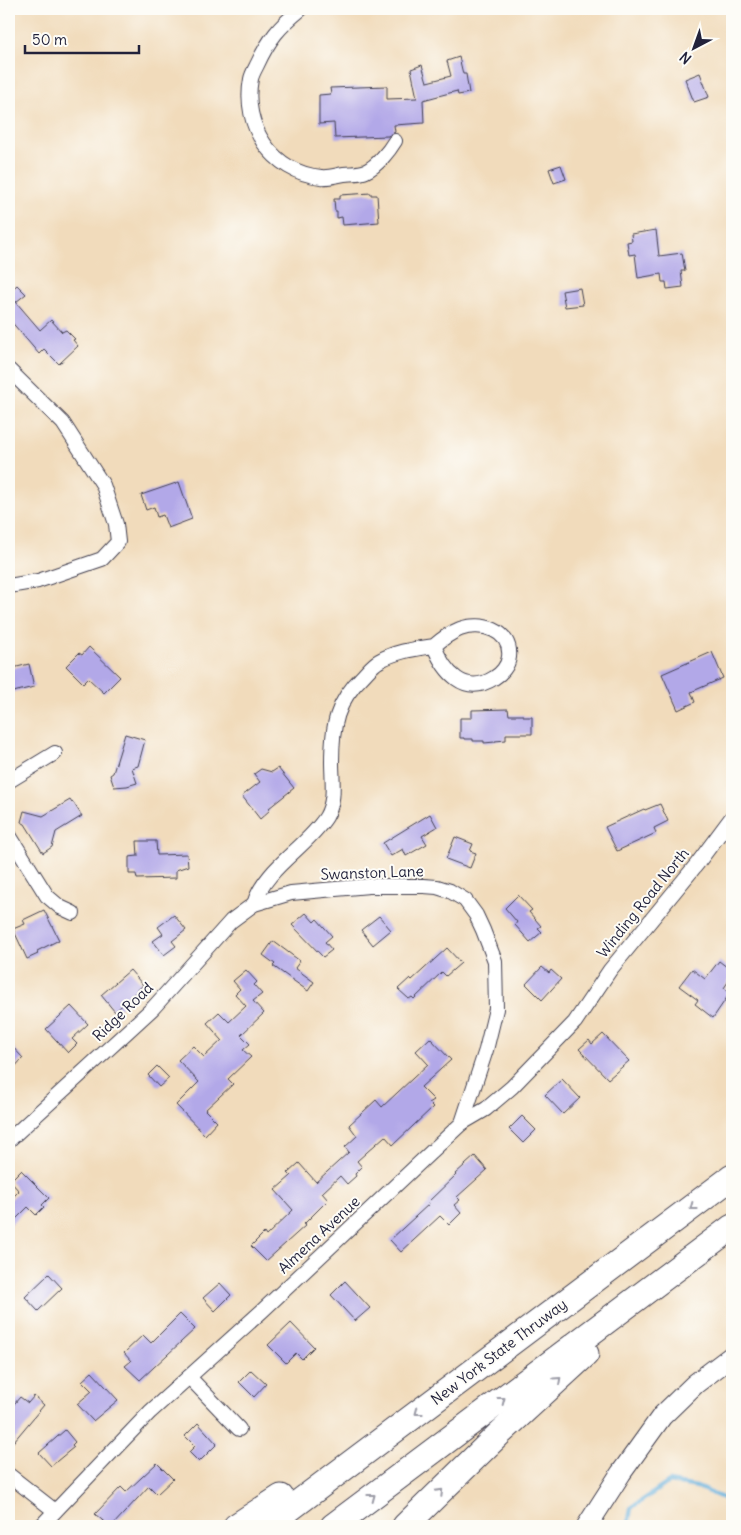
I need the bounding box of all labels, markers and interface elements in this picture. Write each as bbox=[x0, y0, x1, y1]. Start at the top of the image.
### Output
scale bar bbox=[25, 22, 139, 54]
north arrow bbox=[668, 22, 718, 72]
text: 50 m bbox=[32, 30, 67, 49]
text: N bbox=[676, 48, 695, 68]
street label: Winding Road North bbox=[593, 844, 693, 961]
street label: Swanston Lane bbox=[320, 861, 424, 884]
street label: Ridge Road bbox=[88, 978, 157, 1045]
street label: Almena Avenue bbox=[274, 1192, 364, 1278]
one-way arrow bbox=[690, 1201, 699, 1209]
street label: New York State Thruway bbox=[427, 1294, 570, 1409]
one-way arrow bbox=[552, 1377, 561, 1386]
one-way arrow bbox=[496, 1397, 505, 1405]
one-way arrow bbox=[415, 1407, 424, 1415]
one-way arrow bbox=[434, 1489, 443, 1498]
one-way arrow bbox=[366, 1494, 376, 1503]

